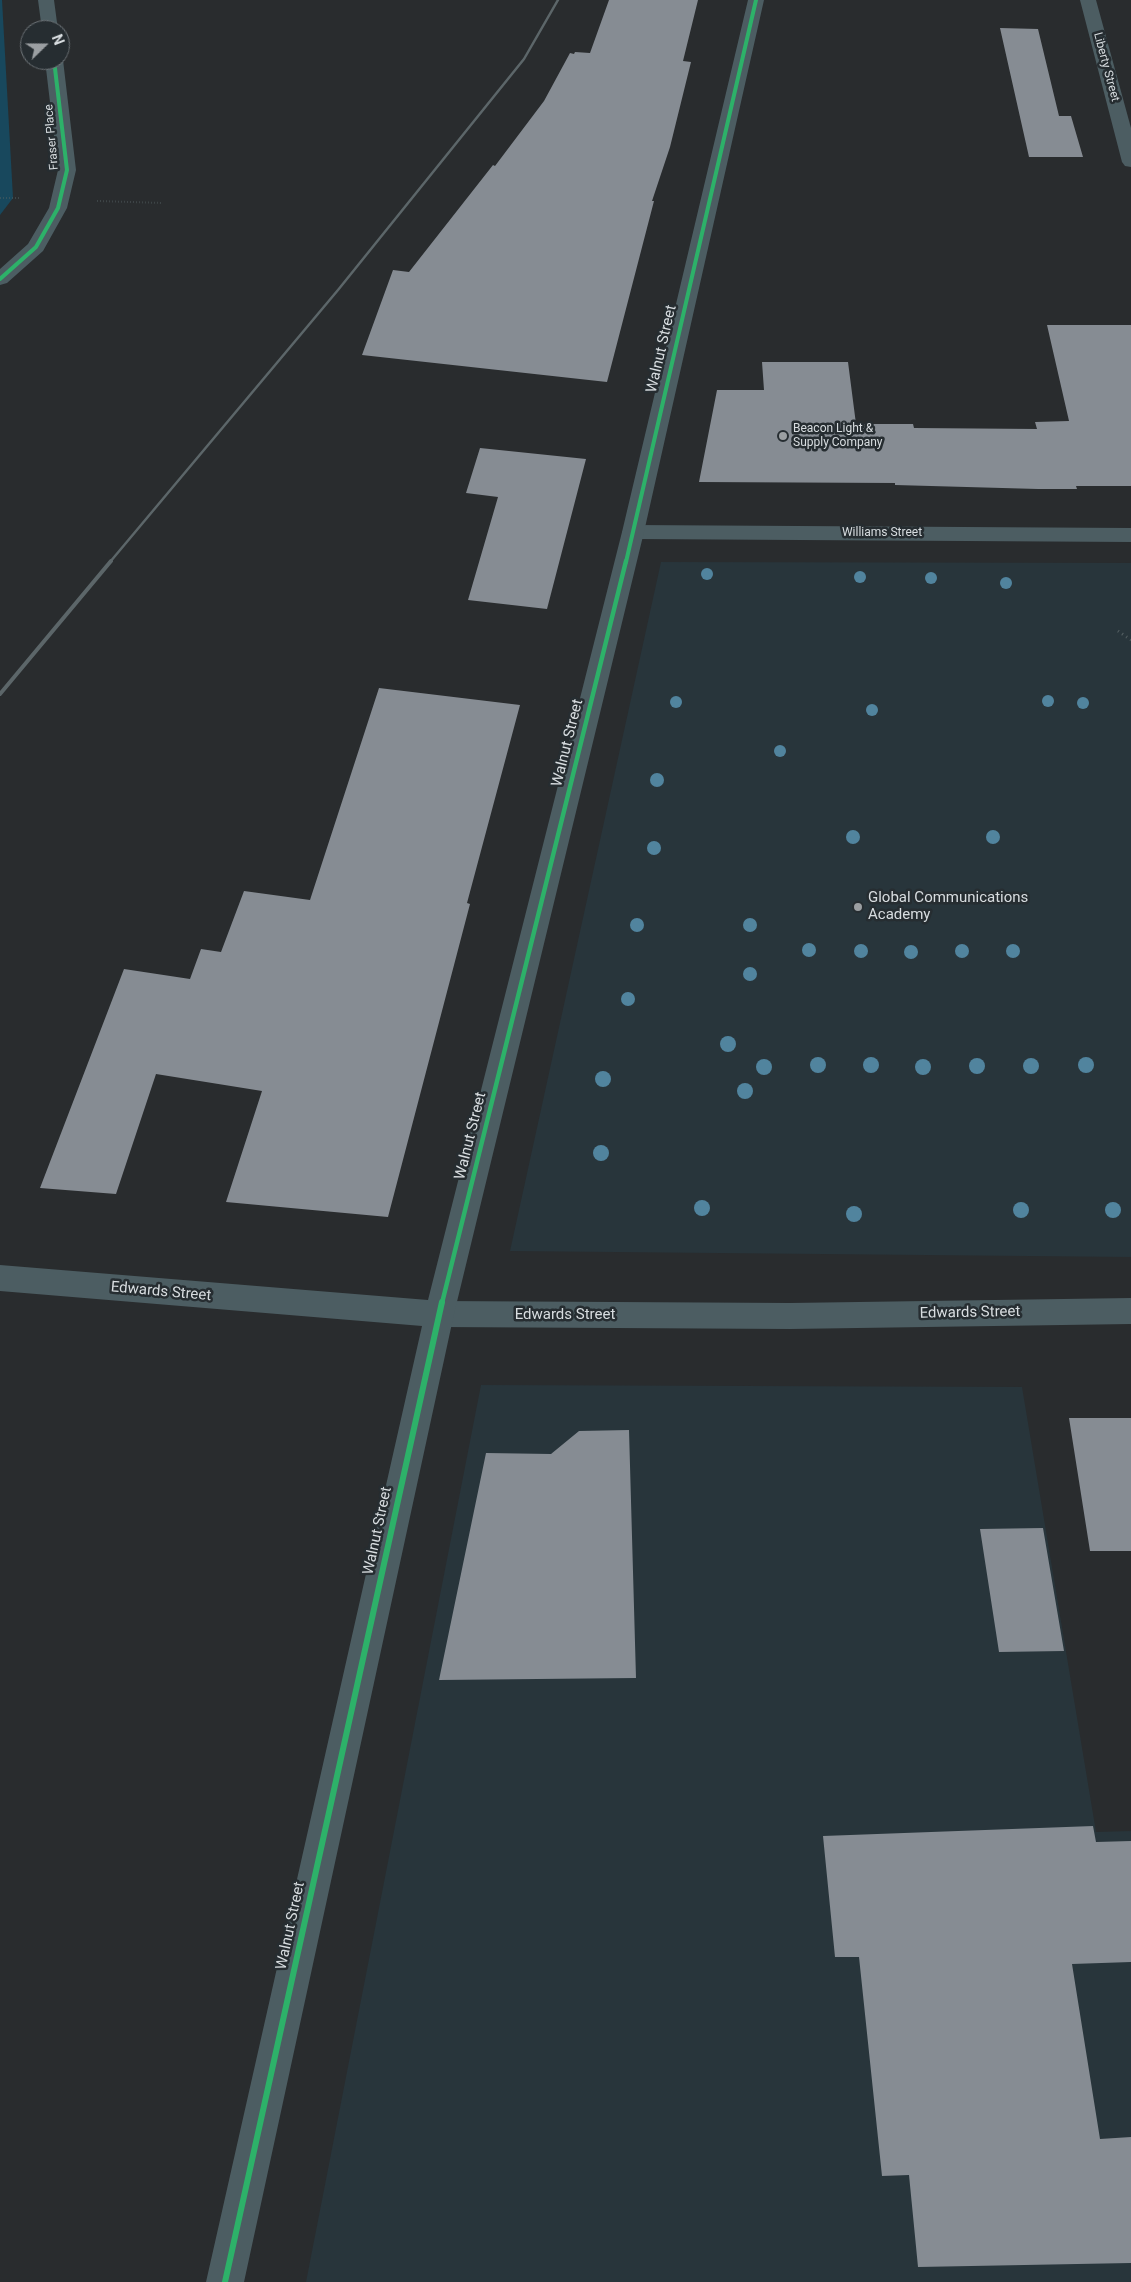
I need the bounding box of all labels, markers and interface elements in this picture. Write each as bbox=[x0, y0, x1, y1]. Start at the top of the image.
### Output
north arrow bbox=[20, 20, 70, 70]
street label: Liberty Street bbox=[1090, 31, 1122, 103]
text: N bbox=[49, 32, 67, 47]
street label: Fraser Place bbox=[42, 103, 62, 171]
street label: Walnut Street bbox=[643, 303, 681, 395]
place label: Beacon Light & Supply Company bbox=[793, 422, 883, 450]
marker: Beacon Light & Supply Company bbox=[777, 430, 789, 442]
street label: Williams Street bbox=[842, 526, 922, 540]
street label: Walnut Street bbox=[548, 697, 588, 789]
place label: Global Communications Academy bbox=[868, 889, 1028, 924]
marker: Global Communications Academy bbox=[852, 901, 864, 913]
street label: Walnut Street bbox=[451, 1090, 491, 1182]
street label: Edwards Street bbox=[110, 1279, 212, 1305]
street label: Edwards Street bbox=[919, 1303, 1021, 1323]
street label: Edwards Street bbox=[515, 1306, 615, 1324]
street label: Walnut Street bbox=[360, 1485, 396, 1577]
street label: Walnut Street bbox=[273, 1880, 309, 1972]

